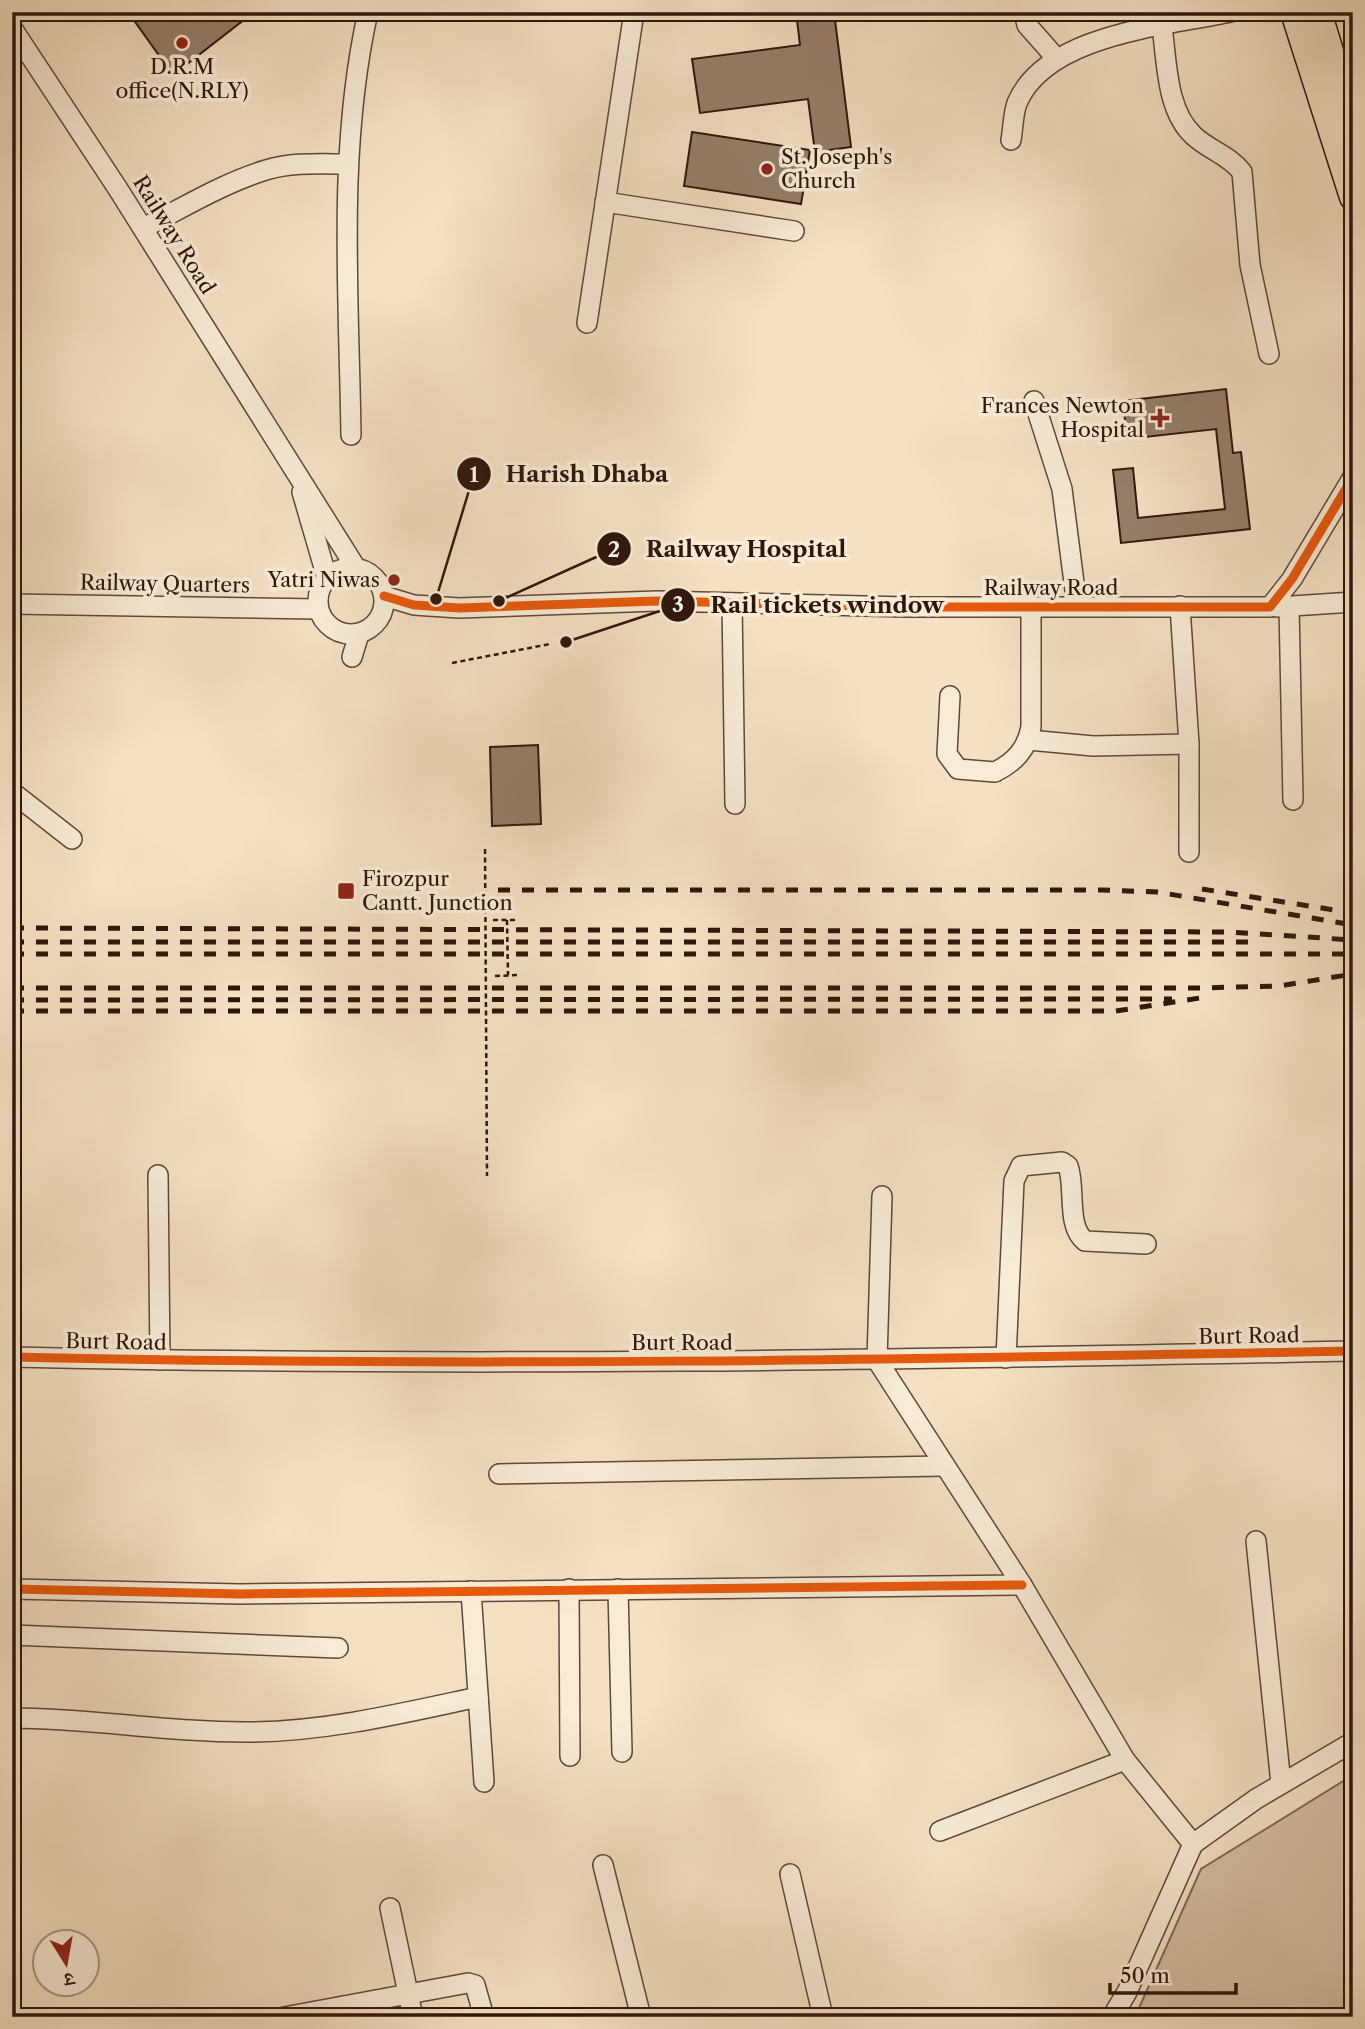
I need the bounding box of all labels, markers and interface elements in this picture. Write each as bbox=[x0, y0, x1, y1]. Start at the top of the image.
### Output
marker: D.R.M office(N.RLY) bbox=[174, 35, 190, 51]
place label: D.R.M office(N.RLY) bbox=[115, 54, 249, 103]
place label: St. Joseph's Church bbox=[781, 144, 892, 193]
marker: St. Joseph's Church bbox=[759, 161, 775, 177]
street label: Railway Road bbox=[128, 171, 221, 299]
place label: Frances Newton Hospital bbox=[981, 393, 1144, 442]
marker: Frances Newton Hospital bbox=[1150, 408, 1170, 428]
callout: Harish Dhaba bbox=[457, 452, 682, 496]
text: Harish Dhaba bbox=[506, 460, 669, 488]
text: 1 bbox=[469, 462, 479, 487]
callout: Railway Hospital bbox=[596, 527, 860, 571]
text: Railway Hospital bbox=[646, 535, 846, 563]
text: 2 bbox=[608, 537, 620, 562]
place label: Yatri Niwas bbox=[266, 567, 380, 592]
street label: Railway Quarters bbox=[80, 570, 250, 597]
marker: Yatri Niwas bbox=[386, 572, 402, 588]
street label: Railway Road bbox=[984, 575, 1119, 600]
callout: Rail tickets window bbox=[661, 583, 958, 627]
text: Rail tickets window bbox=[710, 591, 945, 619]
text: 3 bbox=[672, 592, 684, 617]
place label: Firozpur Cantt. Junction bbox=[362, 866, 513, 915]
marker: Firozpur Cantt. Junction bbox=[336, 881, 356, 901]
street label: Burt Road bbox=[1198, 1322, 1300, 1349]
street label: Burt Road bbox=[65, 1328, 167, 1355]
street label: Burt Road bbox=[631, 1330, 733, 1355]
north arrow bbox=[32, 1927, 102, 1997]
scale bar bbox=[1110, 1952, 1236, 1996]
text: 50 m bbox=[1120, 1963, 1170, 1988]
text: उ bbox=[61, 1967, 78, 1992]

